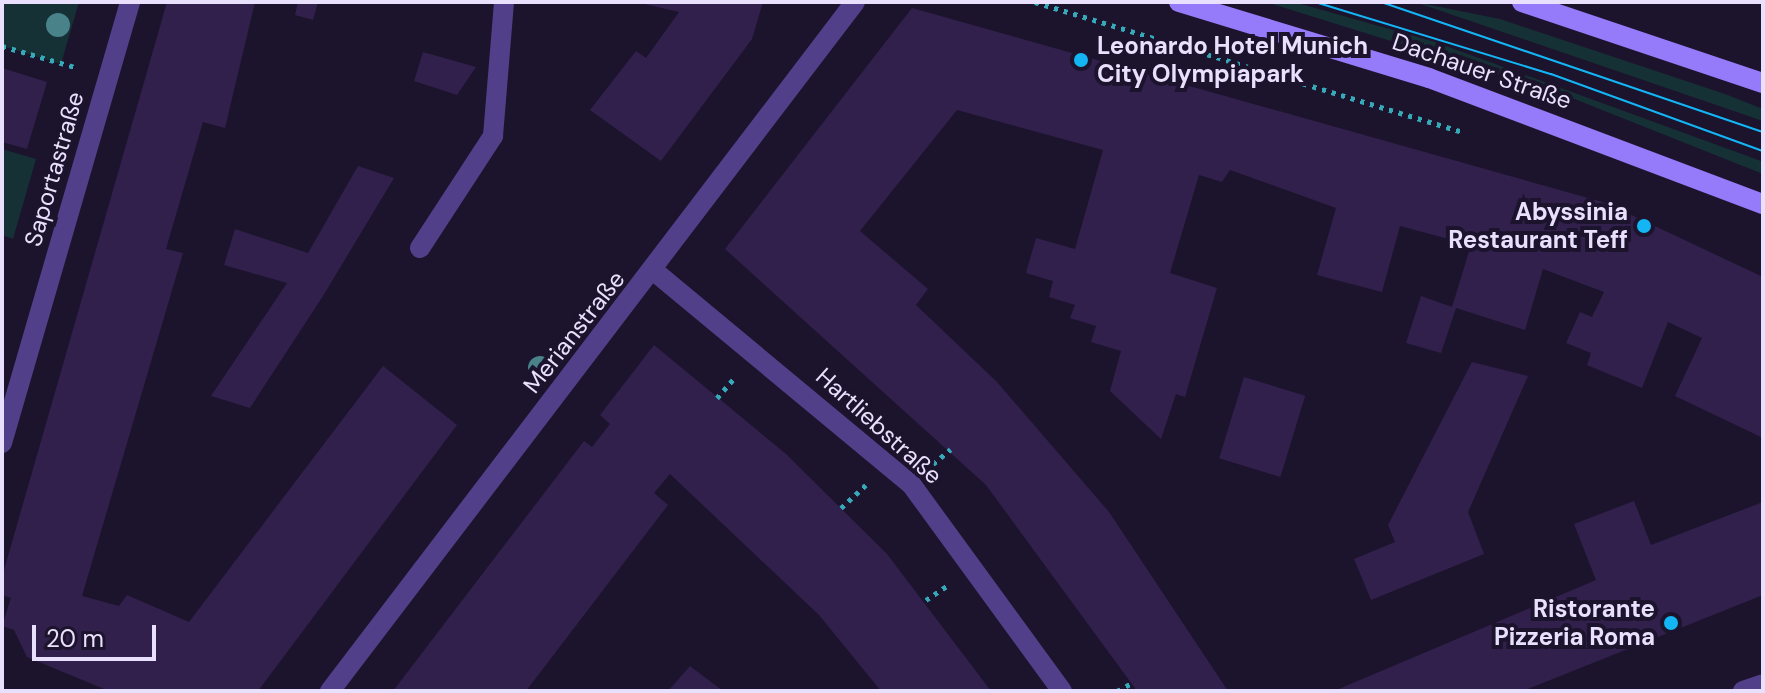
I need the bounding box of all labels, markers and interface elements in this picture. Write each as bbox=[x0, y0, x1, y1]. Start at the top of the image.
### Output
street label: Dachauer Straße bbox=[1389, 27, 1575, 115]
place label: Leonardo Hotel Munich City Olympiapark bbox=[1097, 32, 1368, 88]
marker: Leonardo Hotel Munich City Olympiapark bbox=[1072, 51, 1090, 69]
street label: Saportastraße bbox=[18, 88, 90, 250]
place label: Abyssinia Restaurant Teff bbox=[1448, 198, 1628, 254]
marker: Abyssinia Restaurant Teff bbox=[1635, 217, 1653, 235]
street label: Merianstraße bbox=[517, 265, 631, 399]
street label: Hartliebstraße bbox=[810, 362, 948, 490]
place label: Ristorante Pizzeria Roma bbox=[1494, 595, 1655, 651]
scale bar bbox=[36, 609, 160, 659]
marker: Ristorante Pizzeria Roma bbox=[1662, 614, 1680, 632]
text: 20 m bbox=[46, 623, 104, 654]

